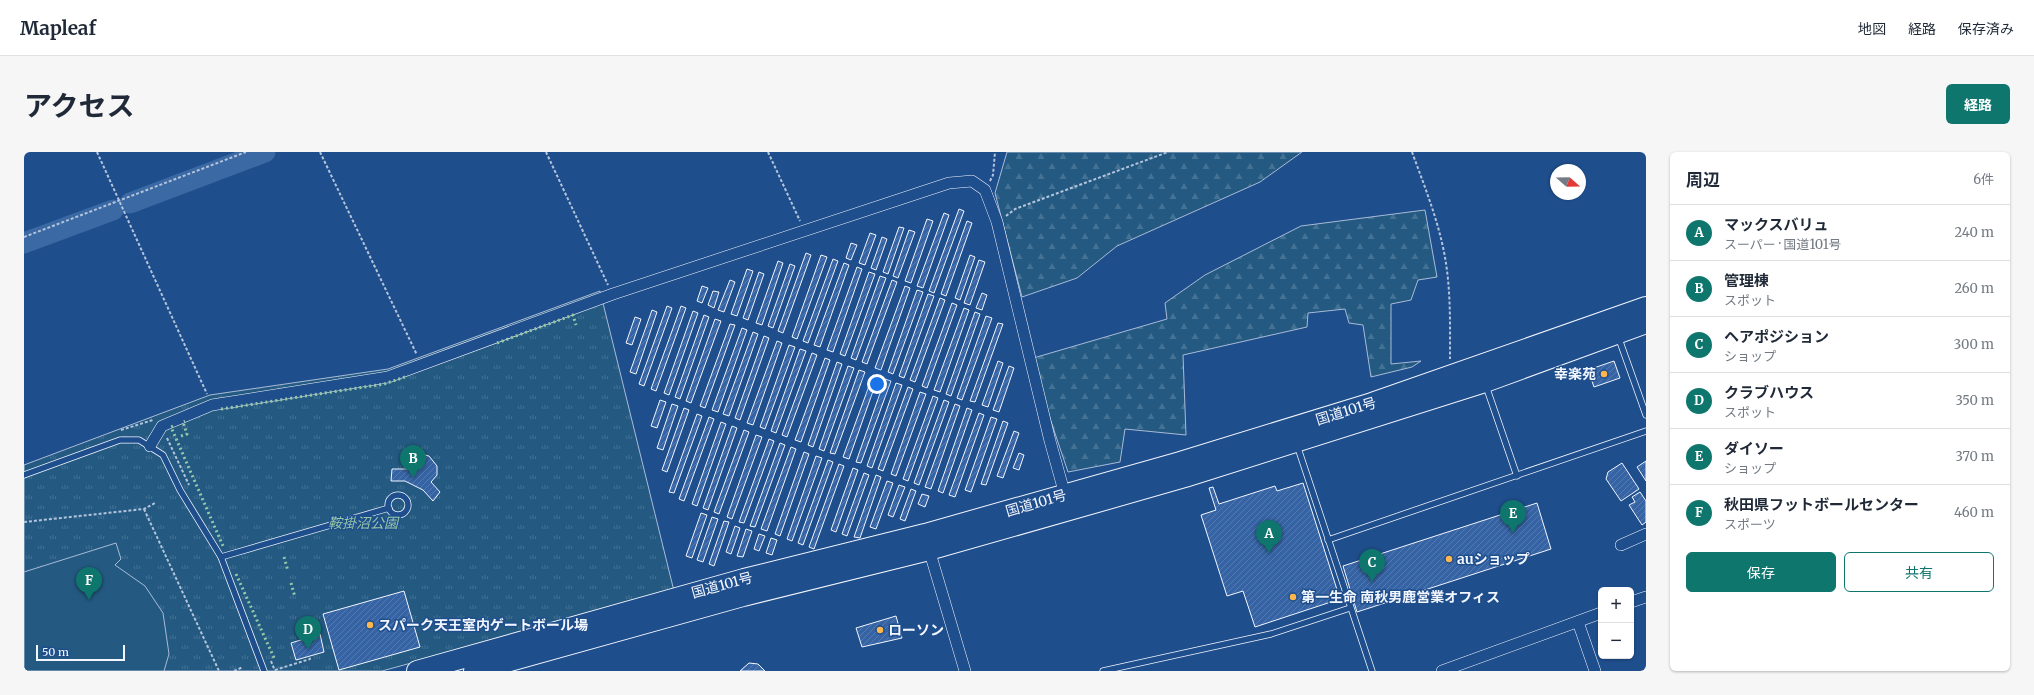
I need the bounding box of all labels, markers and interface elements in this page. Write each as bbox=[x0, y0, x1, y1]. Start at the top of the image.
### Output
text: Mapleaf bbox=[20, 16, 96, 40]
text: 地図 bbox=[1858, 20, 1886, 38]
text: 経路 bbox=[1908, 20, 1936, 38]
text: 保存済み bbox=[1958, 20, 2014, 38]
button: 経路 bbox=[1946, 84, 2010, 124]
text: アクセス bbox=[24, 88, 135, 124]
north arrow bbox=[1550, 164, 1586, 200]
text: 周辺 bbox=[1686, 169, 1720, 191]
text: 6件 bbox=[1973, 171, 1994, 188]
text: マックスバリュ bbox=[1724, 215, 1829, 234]
text: A bbox=[1694, 224, 1704, 241]
text: 240 m bbox=[1954, 224, 1994, 241]
text: スーパー · 国道101号 bbox=[1724, 236, 1842, 253]
text: 管理棟 bbox=[1724, 271, 1769, 290]
text: B bbox=[1694, 280, 1704, 297]
text: 260 m bbox=[1954, 280, 1994, 297]
text: スポット bbox=[1724, 292, 1776, 309]
text: ヘアポジション bbox=[1724, 327, 1829, 346]
text: C bbox=[1695, 336, 1703, 353]
text: 300 m bbox=[1954, 336, 1994, 353]
text: ショップ bbox=[1724, 348, 1776, 365]
place label: 幸楽苑 bbox=[1554, 365, 1596, 383]
marker: 幸楽苑 bbox=[1599, 369, 1609, 379]
your location bbox=[867, 374, 887, 394]
text: クラブハウス bbox=[1724, 383, 1814, 402]
text: D bbox=[1694, 392, 1704, 409]
text: 350 m bbox=[1956, 392, 1994, 409]
street label: 国道101号 bbox=[1313, 393, 1379, 429]
text: スポット bbox=[1724, 404, 1776, 421]
text: ダイソー bbox=[1724, 439, 1784, 458]
pin: B bbox=[400, 445, 426, 478]
text: E bbox=[1695, 448, 1703, 465]
text: 370 m bbox=[1956, 448, 1994, 465]
text: ショップ bbox=[1724, 460, 1776, 477]
street label: 国道101号 bbox=[1003, 486, 1069, 520]
text: 秋田県フットボールセンター bbox=[1724, 495, 1919, 514]
pin: E bbox=[1500, 500, 1526, 533]
text: F bbox=[1695, 504, 1703, 521]
text: 460 m bbox=[1954, 504, 1994, 521]
park label: 鞍掛沼公園 bbox=[328, 514, 400, 532]
text: スポーツ bbox=[1724, 516, 1776, 533]
pin: A bbox=[1256, 520, 1282, 553]
pin: C bbox=[1359, 549, 1385, 582]
place label: auショップ bbox=[1457, 550, 1530, 568]
button: 保存 bbox=[1686, 552, 1836, 592]
button: 共有 bbox=[1844, 552, 1994, 592]
marker: auショップ bbox=[1444, 554, 1454, 564]
pin: F bbox=[76, 567, 102, 600]
street label: 国道101号 bbox=[689, 568, 755, 602]
map controls bbox=[1598, 587, 1634, 659]
button: + bbox=[1598, 587, 1634, 623]
place label: 第一生命 南秋男鹿営業オフィス bbox=[1301, 588, 1500, 606]
marker: 第一生命 南秋男鹿営業オフィス bbox=[1288, 592, 1298, 602]
pin: D bbox=[295, 616, 321, 649]
place label: スパーク天王室内ゲートボール場 bbox=[378, 616, 588, 634]
marker: スパーク天王室内ゲートボール場 bbox=[365, 620, 375, 630]
place label: ローソン bbox=[888, 621, 944, 639]
button: − bbox=[1598, 623, 1634, 659]
marker: ローソン bbox=[875, 625, 885, 635]
scale bar bbox=[36, 643, 125, 662]
text: 50 m bbox=[42, 645, 69, 659]

